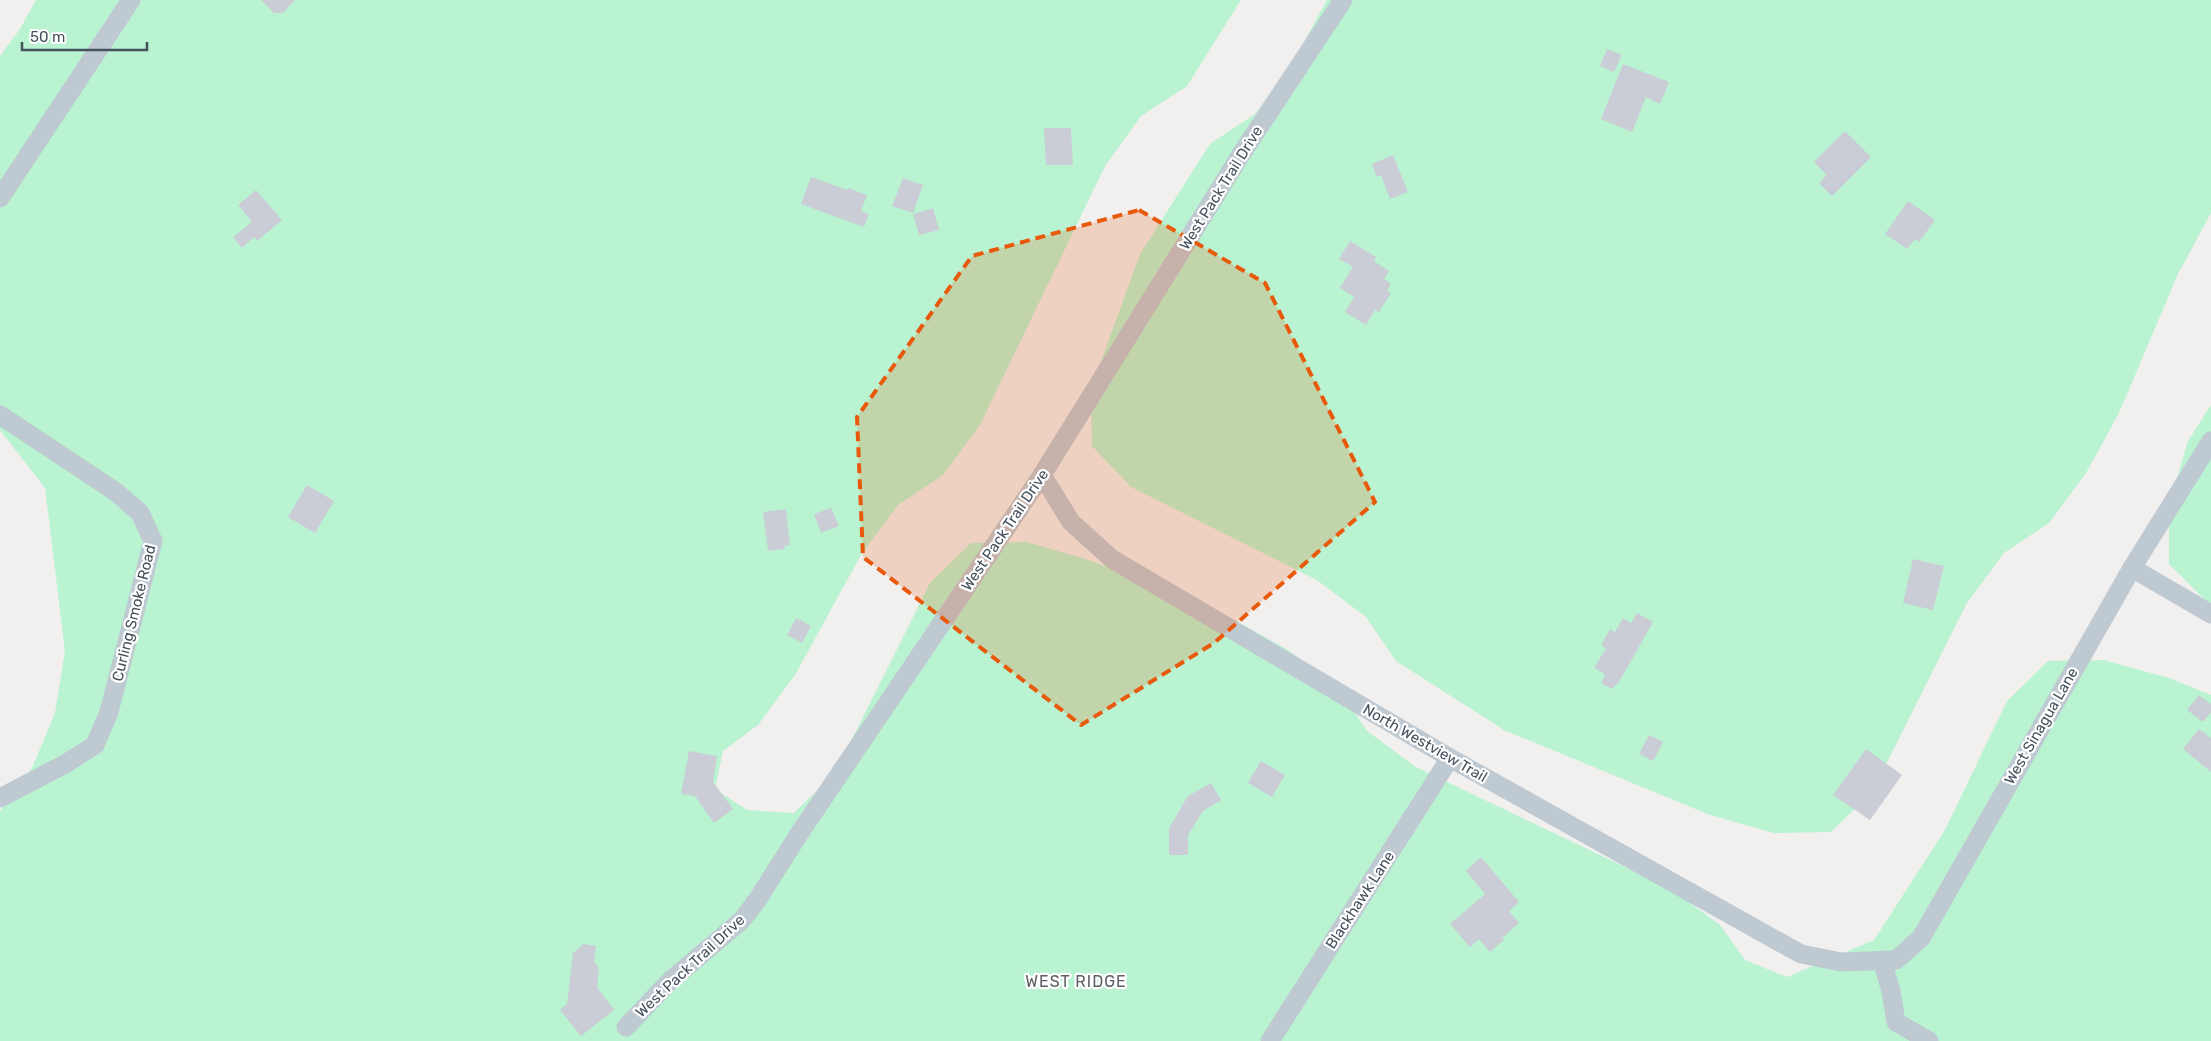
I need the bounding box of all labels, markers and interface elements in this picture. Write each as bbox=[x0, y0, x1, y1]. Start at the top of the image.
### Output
scale bar bbox=[22, 20, 148, 52]
text: 50 m bbox=[30, 28, 65, 46]
street label: West Pack Trail Drive bbox=[1176, 123, 1266, 253]
street label: West Pack Trail Drive bbox=[958, 466, 1052, 594]
street label: Curling Smoke Road bbox=[108, 543, 160, 683]
street label: West Sinagua Lane bbox=[2000, 664, 2082, 788]
street label: North Westview Trail bbox=[1360, 700, 1490, 786]
street label: Blackhawk Lane bbox=[1322, 848, 1398, 952]
street label: West Pack Trail Drive bbox=[632, 911, 748, 1021]
district label: WEST RIDGE bbox=[1025, 972, 1127, 991]

